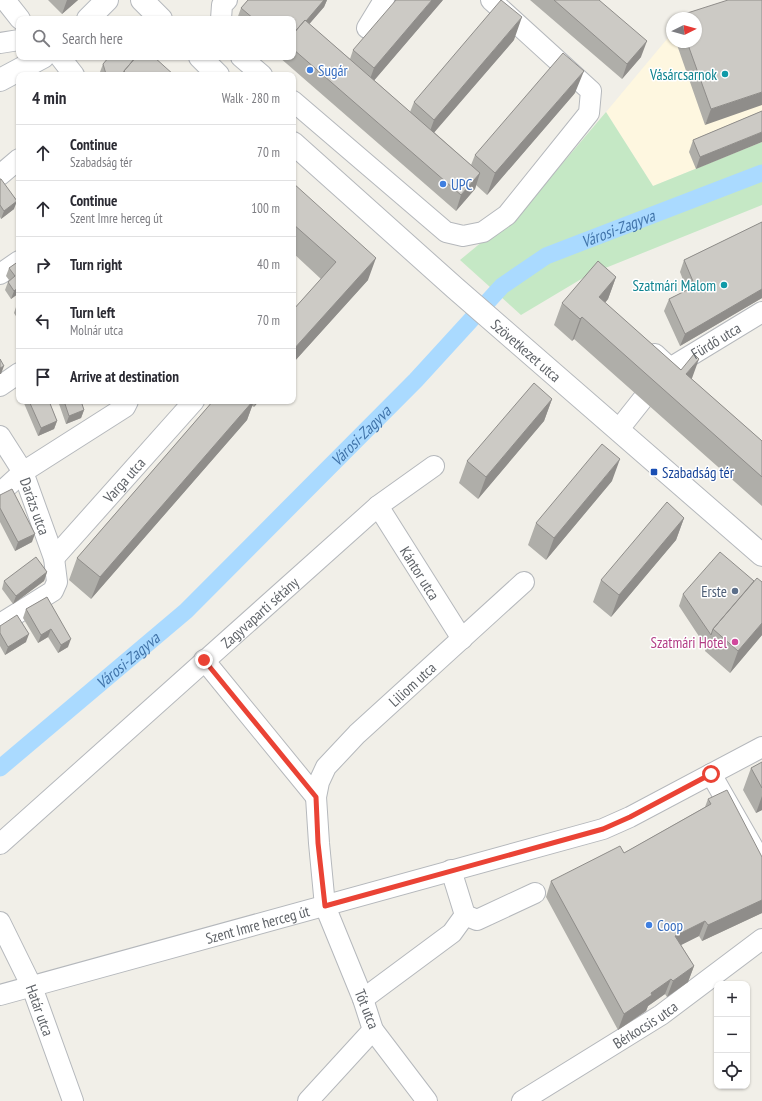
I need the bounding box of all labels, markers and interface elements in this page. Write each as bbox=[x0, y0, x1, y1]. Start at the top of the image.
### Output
north arrow bbox=[666, 12, 702, 48]
search box bbox=[16, 16, 296, 60]
icon: search bbox=[30, 27, 52, 49]
text: Search here bbox=[62, 29, 123, 48]
place label: Sugár bbox=[318, 61, 348, 80]
marker: Sugár bbox=[305, 65, 315, 75]
place label: Vásárcsarnok bbox=[649, 65, 717, 84]
marker: Vásárcsarnok bbox=[720, 69, 730, 79]
text: 4 min bbox=[32, 87, 66, 109]
text: Walk · 280 m bbox=[222, 90, 280, 107]
text: Continue bbox=[70, 135, 117, 154]
icon: ahead bbox=[32, 142, 54, 164]
text: 70 m bbox=[257, 144, 280, 161]
text: Szabadság tér bbox=[70, 154, 132, 171]
place label: UPC bbox=[451, 175, 472, 194]
marker: UPC bbox=[438, 179, 448, 189]
text: Continue bbox=[70, 191, 117, 210]
icon: ahead bbox=[32, 198, 54, 220]
text: 100 m bbox=[251, 200, 280, 217]
water label: Városi-Zagyva bbox=[578, 205, 659, 252]
text: Szent Imre herceg út bbox=[70, 210, 163, 227]
icon: right bbox=[32, 254, 54, 276]
text: Turn right bbox=[70, 255, 122, 274]
text: 40 m bbox=[257, 256, 280, 273]
place label: Szatmári Malom bbox=[632, 276, 716, 295]
marker: Szatmári Malom bbox=[719, 280, 729, 290]
text: Turn left bbox=[70, 303, 115, 322]
icon: left bbox=[32, 310, 54, 332]
text: 70 m bbox=[257, 312, 280, 329]
street label: Szövetkezet utca bbox=[487, 314, 565, 386]
street label: Fürdő utca bbox=[687, 318, 744, 363]
text: Molnár utca bbox=[70, 322, 123, 339]
icon: arrive bbox=[32, 366, 54, 388]
text: Arrive at destination bbox=[70, 367, 179, 386]
water label: Városi-Zagyva bbox=[326, 400, 396, 470]
street label: Varga utca bbox=[98, 453, 149, 507]
place label: Szabadság tér bbox=[662, 463, 735, 482]
marker: Szabadság tér bbox=[649, 467, 659, 477]
street label: Darázs utca bbox=[16, 475, 54, 537]
street label: Kántor utca bbox=[396, 542, 444, 603]
street label: Zagyvaparti sétány bbox=[217, 572, 302, 652]
place label: Erste bbox=[701, 582, 727, 601]
marker: Erste bbox=[730, 586, 740, 596]
water label: Városi-Zagyva bbox=[92, 627, 165, 693]
place label: Szatmári Hotel bbox=[651, 633, 727, 652]
marker: Szatmári Hotel bbox=[730, 637, 740, 647]
route end bbox=[195, 651, 213, 669]
street label: Liliom utca bbox=[384, 658, 440, 710]
route start bbox=[702, 765, 720, 783]
street label: Szent Imre herceg út bbox=[203, 901, 312, 947]
place label: Coop bbox=[657, 916, 683, 935]
marker: Coop bbox=[644, 920, 654, 930]
map controls bbox=[714, 981, 750, 1089]
button: + bbox=[714, 981, 750, 1017]
street label: Határ utca bbox=[22, 982, 58, 1038]
street label: Tót utca bbox=[351, 986, 383, 1032]
street label: Bérkocsis utca bbox=[609, 996, 681, 1052]
button: − bbox=[714, 1017, 750, 1053]
button: locate bbox=[714, 1053, 750, 1089]

